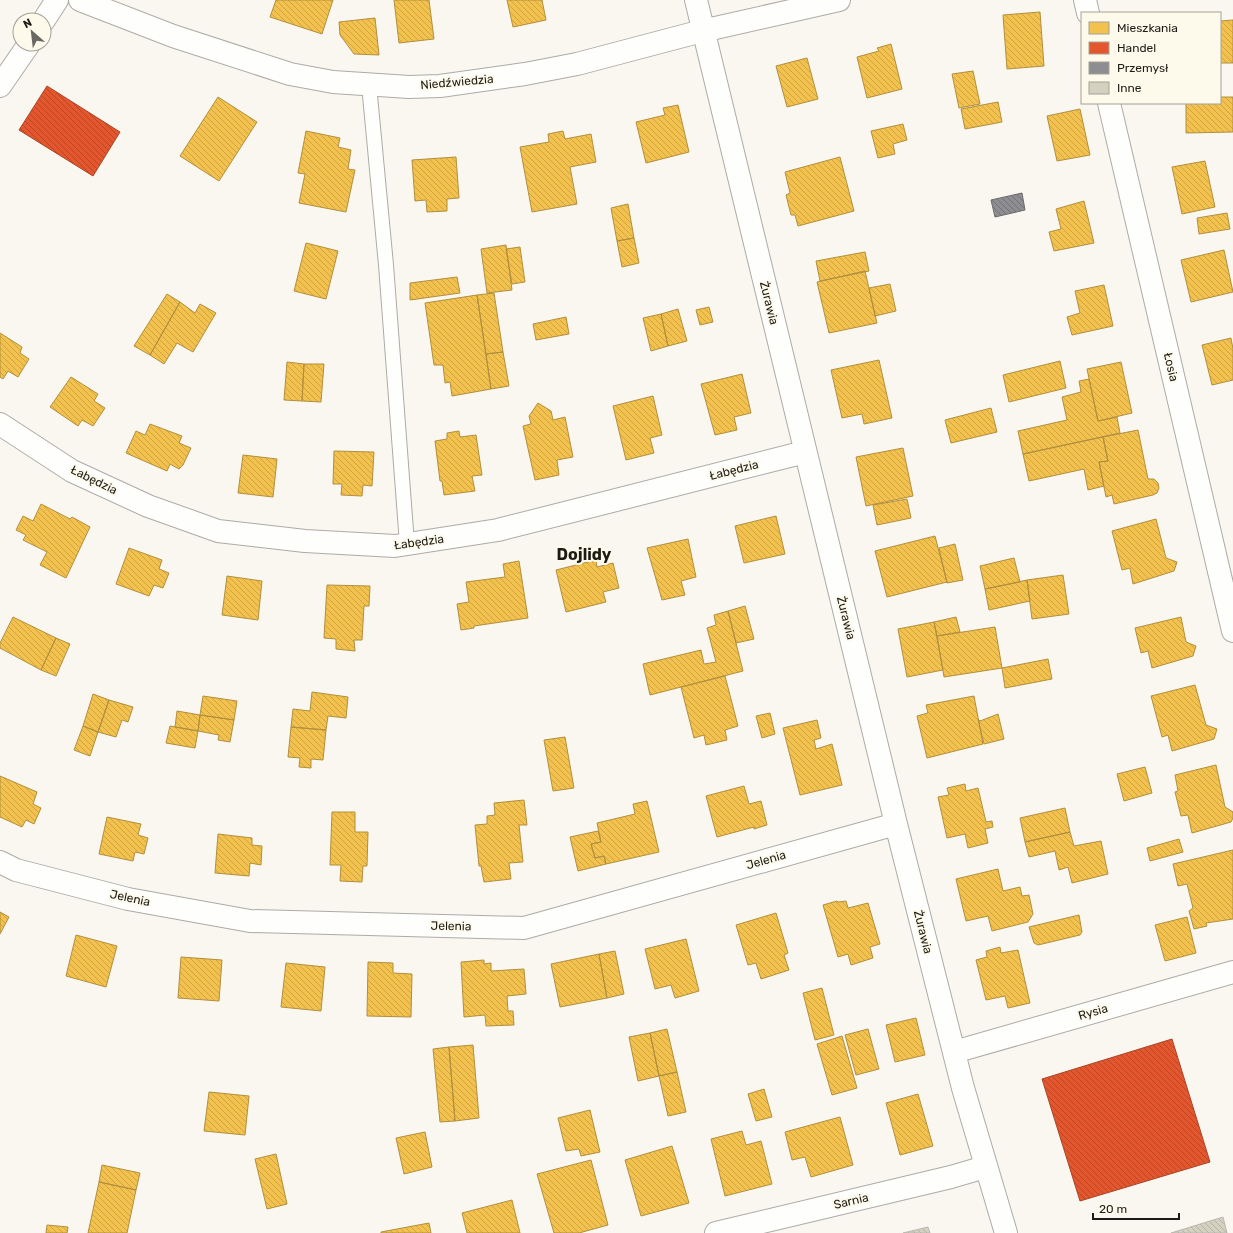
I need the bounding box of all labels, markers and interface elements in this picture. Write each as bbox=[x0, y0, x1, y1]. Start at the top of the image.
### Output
north arrow bbox=[12, 12, 52, 52]
legend bbox=[1081, 12, 1221, 104]
text: N bbox=[21, 16, 34, 31]
text: Mieszkania bbox=[1117, 21, 1178, 35]
text: Handel bbox=[1117, 41, 1156, 55]
text: Przemysł bbox=[1117, 61, 1169, 75]
street label: Niedźwiedzia bbox=[420, 72, 494, 92]
text: Inne bbox=[1117, 81, 1142, 95]
street label: Żurawia bbox=[757, 280, 781, 326]
street label: Łosia bbox=[1161, 351, 1181, 383]
street label: Łabędzia bbox=[708, 457, 760, 483]
street label: Łabędzia bbox=[68, 463, 120, 497]
street label: Łabędzia bbox=[393, 532, 445, 552]
district label: Dojlidy bbox=[557, 545, 612, 564]
street label: Żurawia bbox=[834, 595, 858, 641]
street label: Jelenia bbox=[744, 848, 788, 872]
street label: Jelenia bbox=[109, 887, 151, 909]
street label: Żurawia bbox=[911, 909, 935, 955]
street label: Jelenia bbox=[430, 919, 472, 933]
street label: Rysia bbox=[1077, 1001, 1109, 1023]
street label: Sarnia bbox=[832, 1190, 870, 1212]
scale bar bbox=[1093, 1195, 1179, 1221]
text: 20 m bbox=[1099, 1202, 1127, 1216]

